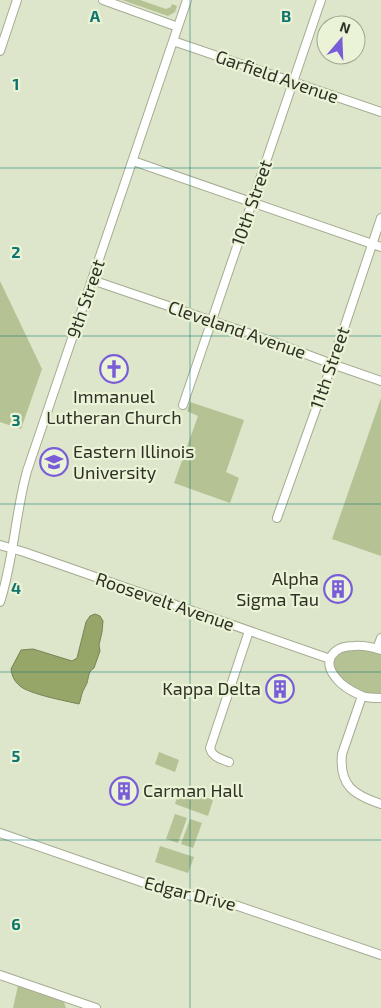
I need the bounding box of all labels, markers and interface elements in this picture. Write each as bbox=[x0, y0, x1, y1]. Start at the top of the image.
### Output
text: A bbox=[90, 6, 101, 25]
text: B bbox=[281, 6, 291, 25]
north arrow bbox=[316, 15, 366, 65]
text: N bbox=[338, 18, 353, 37]
street label: Garfield Avenue bbox=[213, 45, 342, 107]
text: 1 bbox=[13, 74, 19, 93]
street label: 10th Street bbox=[226, 157, 276, 249]
text: 2 bbox=[11, 242, 21, 261]
street label: 9th Street bbox=[61, 256, 109, 341]
street label: Cleveland Avenue bbox=[166, 295, 309, 363]
street label: 11th Street bbox=[305, 323, 353, 412]
church icon: Immanuel Lutheran Church bbox=[99, 354, 129, 384]
place label: Immanuel Lutheran Church bbox=[46, 385, 182, 428]
text: 3 bbox=[11, 410, 21, 429]
place label: Eastern Illinois University bbox=[73, 440, 194, 483]
school or university icon: Eastern Illinois University bbox=[39, 447, 69, 477]
street label: Roosevelt Avenue bbox=[93, 567, 238, 635]
place label: Alpha Sigma Tau bbox=[236, 567, 319, 610]
building icon: Alpha Sigma Tau bbox=[323, 574, 353, 604]
text: 4 bbox=[11, 578, 21, 597]
building icon: Kappa Delta bbox=[265, 674, 295, 704]
place label: Kappa Delta bbox=[162, 677, 261, 699]
text: 5 bbox=[12, 746, 21, 765]
building icon: Carman Hall bbox=[109, 776, 139, 806]
place label: Carman Hall bbox=[143, 779, 244, 801]
street label: Edgar Drive bbox=[142, 871, 238, 915]
text: 6 bbox=[11, 914, 21, 933]

